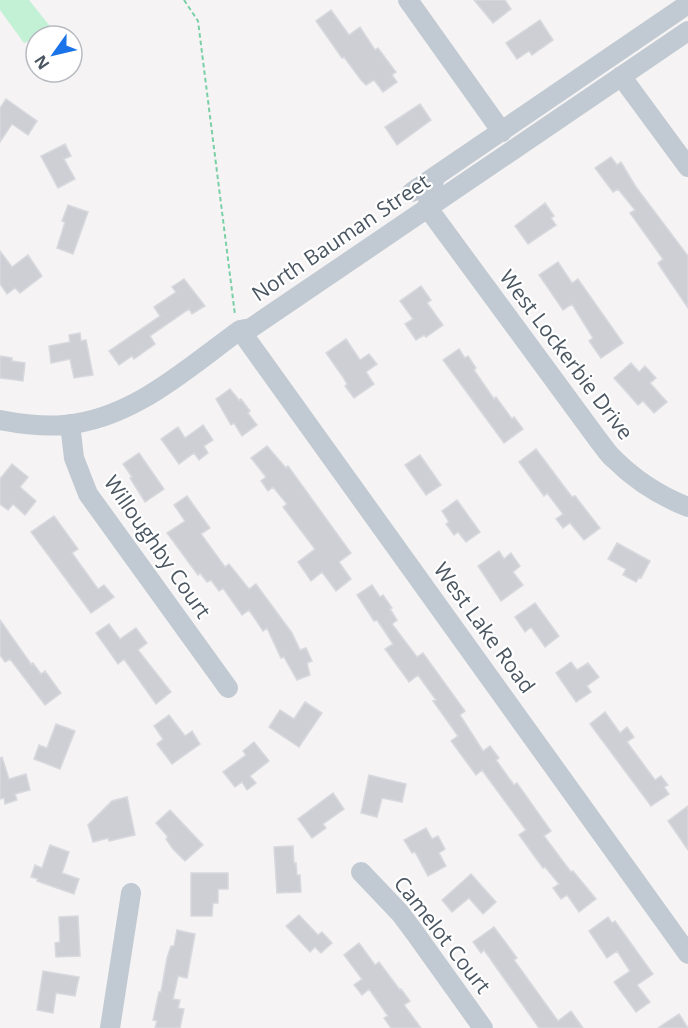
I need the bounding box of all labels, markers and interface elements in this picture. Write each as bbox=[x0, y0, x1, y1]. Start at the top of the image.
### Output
north arrow bbox=[24, 24, 84, 84]
text: N bbox=[29, 51, 54, 74]
street label: North Bauman Street bbox=[246, 167, 435, 307]
street label: West Lockerbie Drive bbox=[494, 264, 640, 445]
street label: Willoughby Court bbox=[98, 469, 218, 624]
street label: West Lake Road bbox=[428, 556, 542, 698]
street label: Camelot Court bbox=[388, 870, 497, 999]

